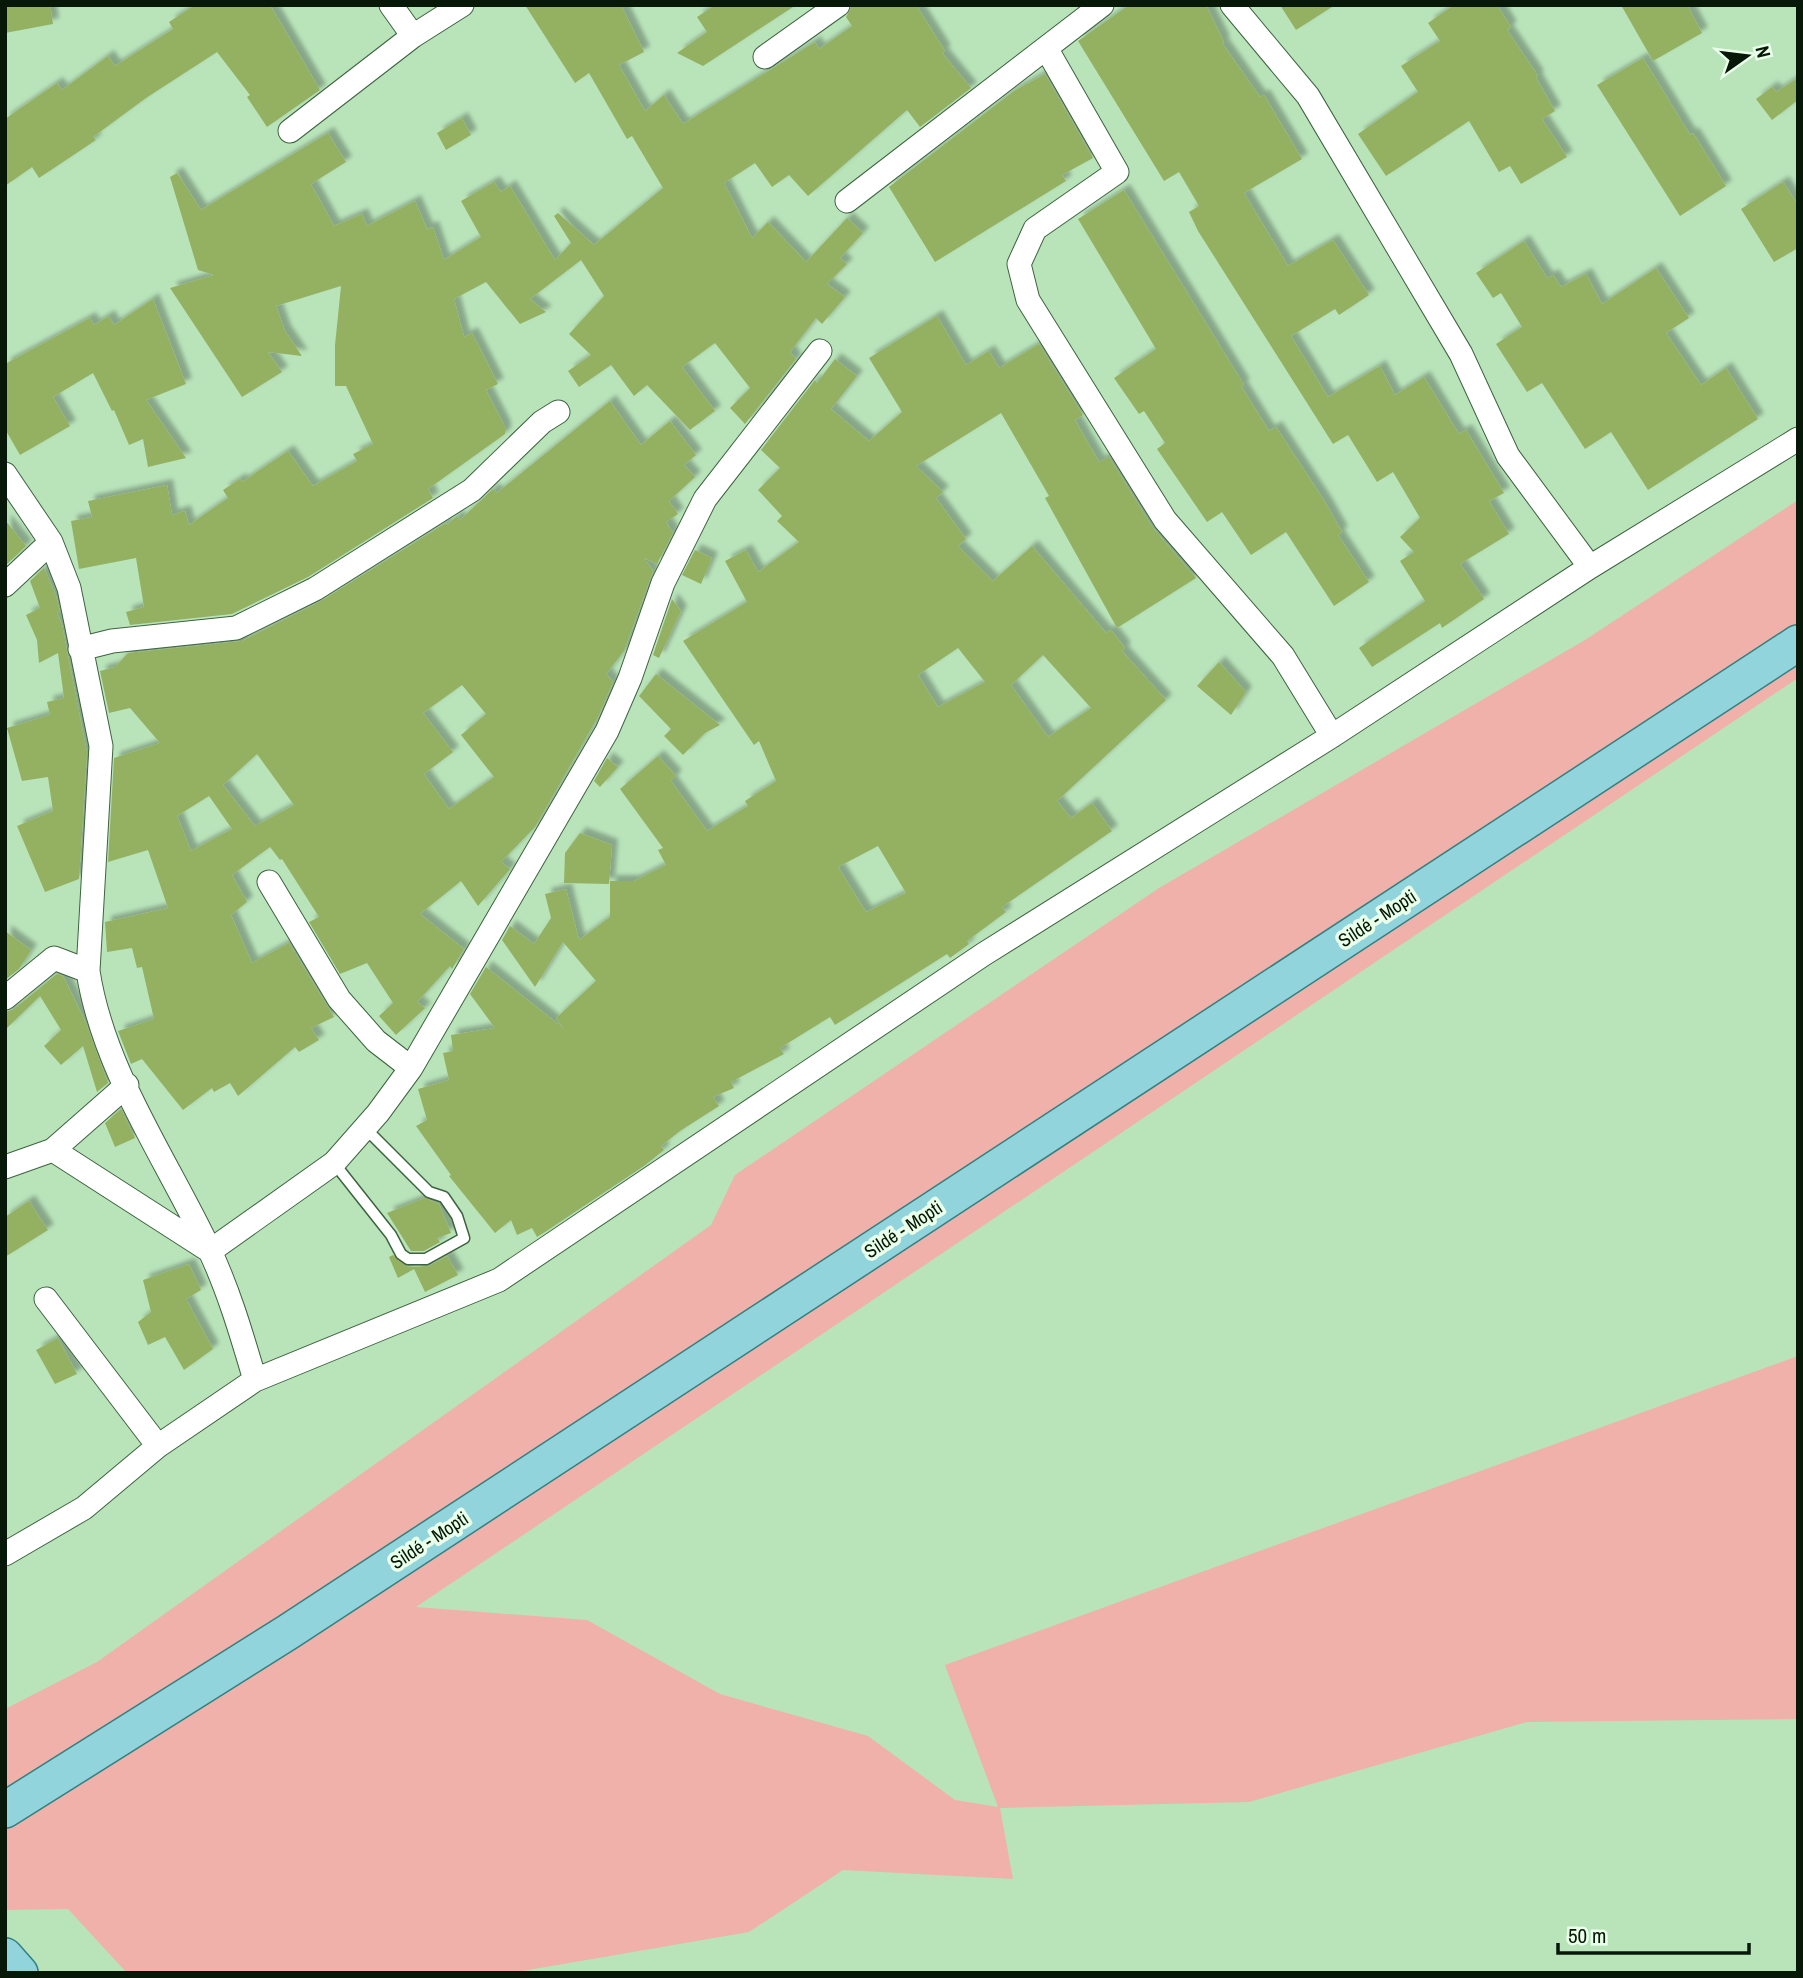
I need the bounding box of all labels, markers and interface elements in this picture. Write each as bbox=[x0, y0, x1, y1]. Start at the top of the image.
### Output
north arrow bbox=[1712, 21, 1782, 91]
text: N bbox=[1750, 43, 1777, 60]
street label: Sildé - Mopti bbox=[1333, 883, 1421, 953]
street label: Sildé - Mopti bbox=[859, 1194, 947, 1264]
street label: Sildé - Mopti bbox=[385, 1505, 473, 1575]
scale bar bbox=[1558, 1912, 1749, 1956]
text: 50 m bbox=[1568, 1921, 1606, 1950]

